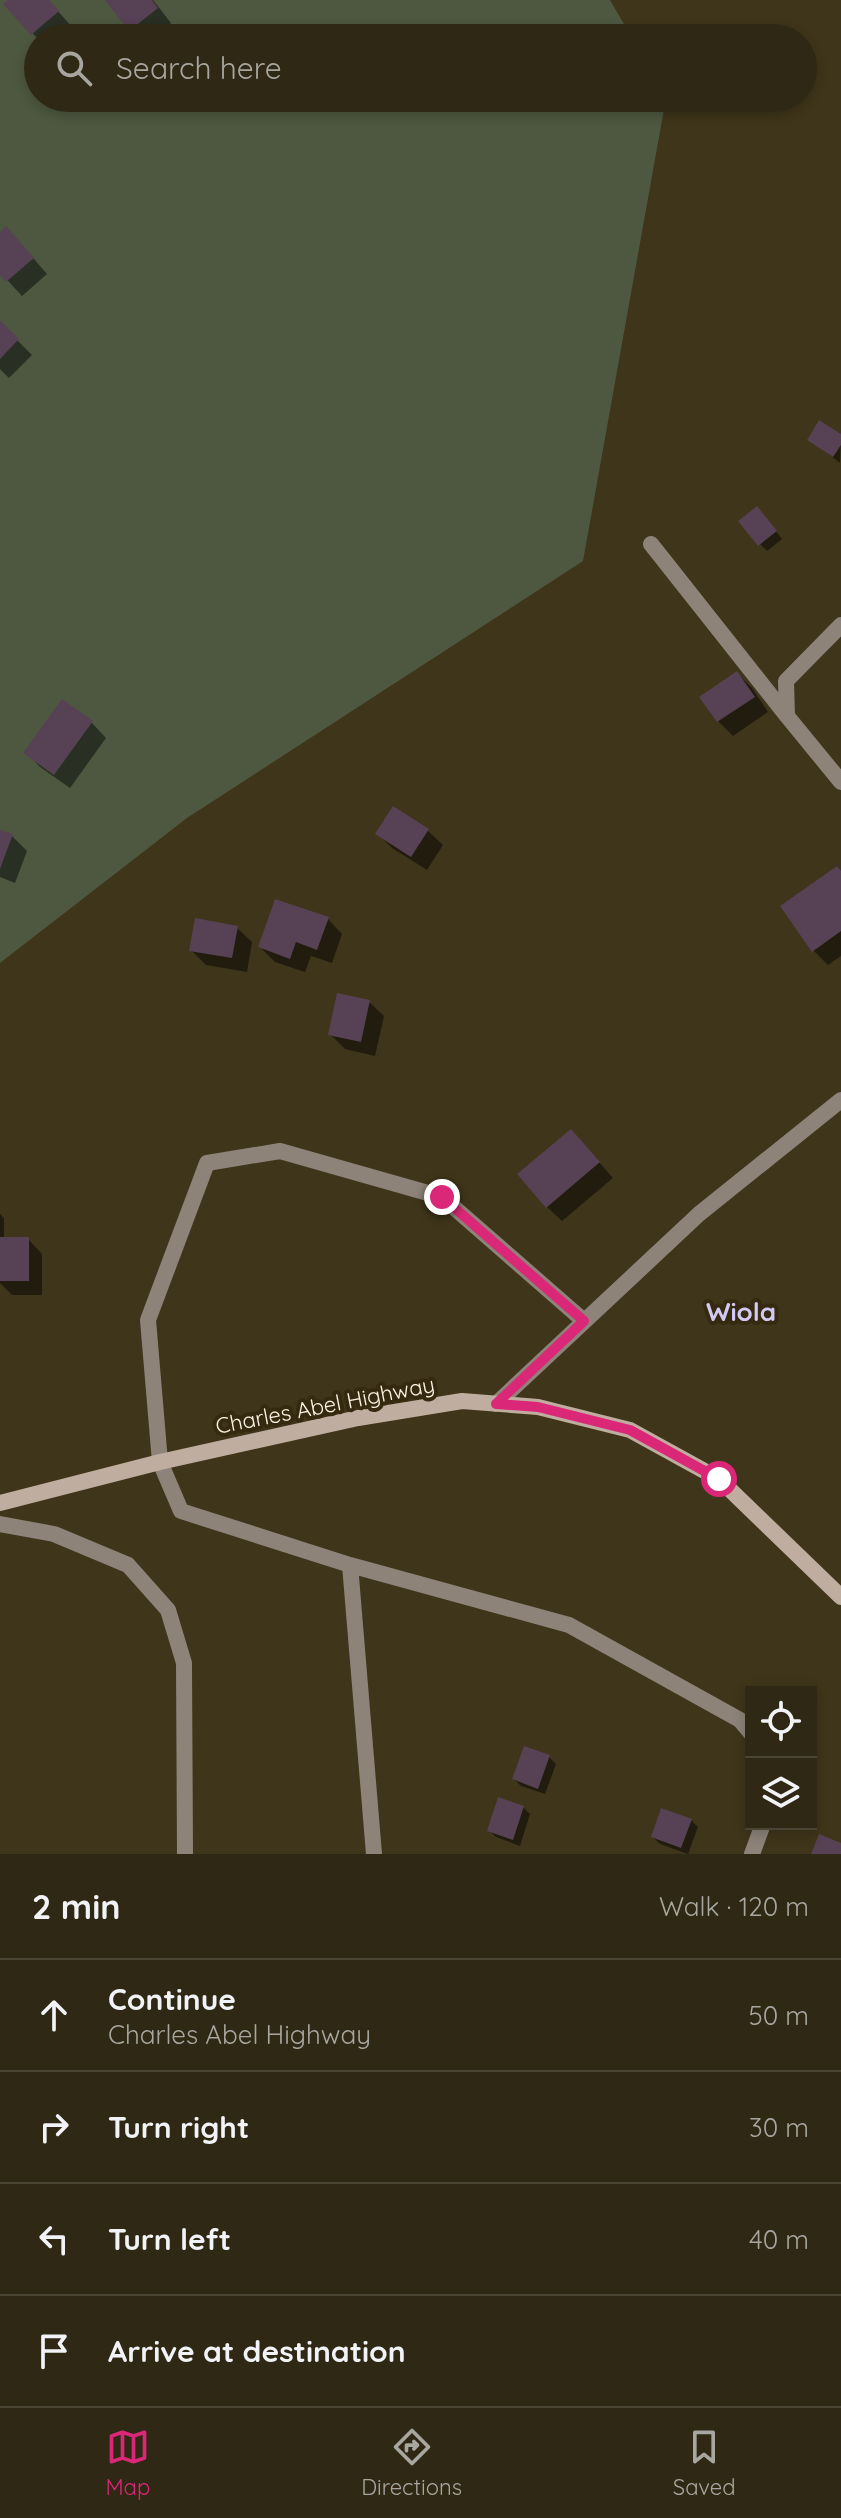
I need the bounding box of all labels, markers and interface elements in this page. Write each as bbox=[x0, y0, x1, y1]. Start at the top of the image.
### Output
search box bbox=[24, 24, 817, 112]
icon: search bbox=[52, 46, 96, 90]
text: Search here bbox=[116, 49, 282, 87]
route end bbox=[424, 1179, 460, 1215]
district label: Wiola bbox=[706, 1295, 776, 1328]
street label: Charles Abel Highway bbox=[213, 1370, 437, 1440]
route start bbox=[701, 1461, 737, 1497]
map controls bbox=[745, 1686, 817, 1830]
button: locate bbox=[745, 1686, 817, 1758]
button: layers bbox=[745, 1758, 817, 1830]
text: 2 min bbox=[32, 1885, 121, 1928]
text: Walk · 120 m bbox=[659, 1890, 809, 1923]
text: Continue bbox=[108, 1980, 236, 2018]
icon: ahead bbox=[32, 1993, 76, 2037]
text: 50 m bbox=[749, 1999, 809, 2032]
text: Charles Abel Highway bbox=[108, 2018, 371, 2051]
icon: right bbox=[32, 2105, 76, 2149]
text: Turn right bbox=[108, 2108, 249, 2146]
text: 30 m bbox=[749, 2111, 809, 2144]
icon: left bbox=[32, 2217, 76, 2261]
text: Turn left bbox=[108, 2220, 231, 2258]
text: 40 m bbox=[749, 2223, 809, 2256]
icon: arrive bbox=[32, 2329, 76, 2373]
text: Arrive at destination bbox=[108, 2332, 406, 2370]
tab: Map bbox=[105, 2425, 150, 2501]
tab: Directions bbox=[361, 2425, 462, 2501]
tab: Saved bbox=[673, 2425, 736, 2501]

